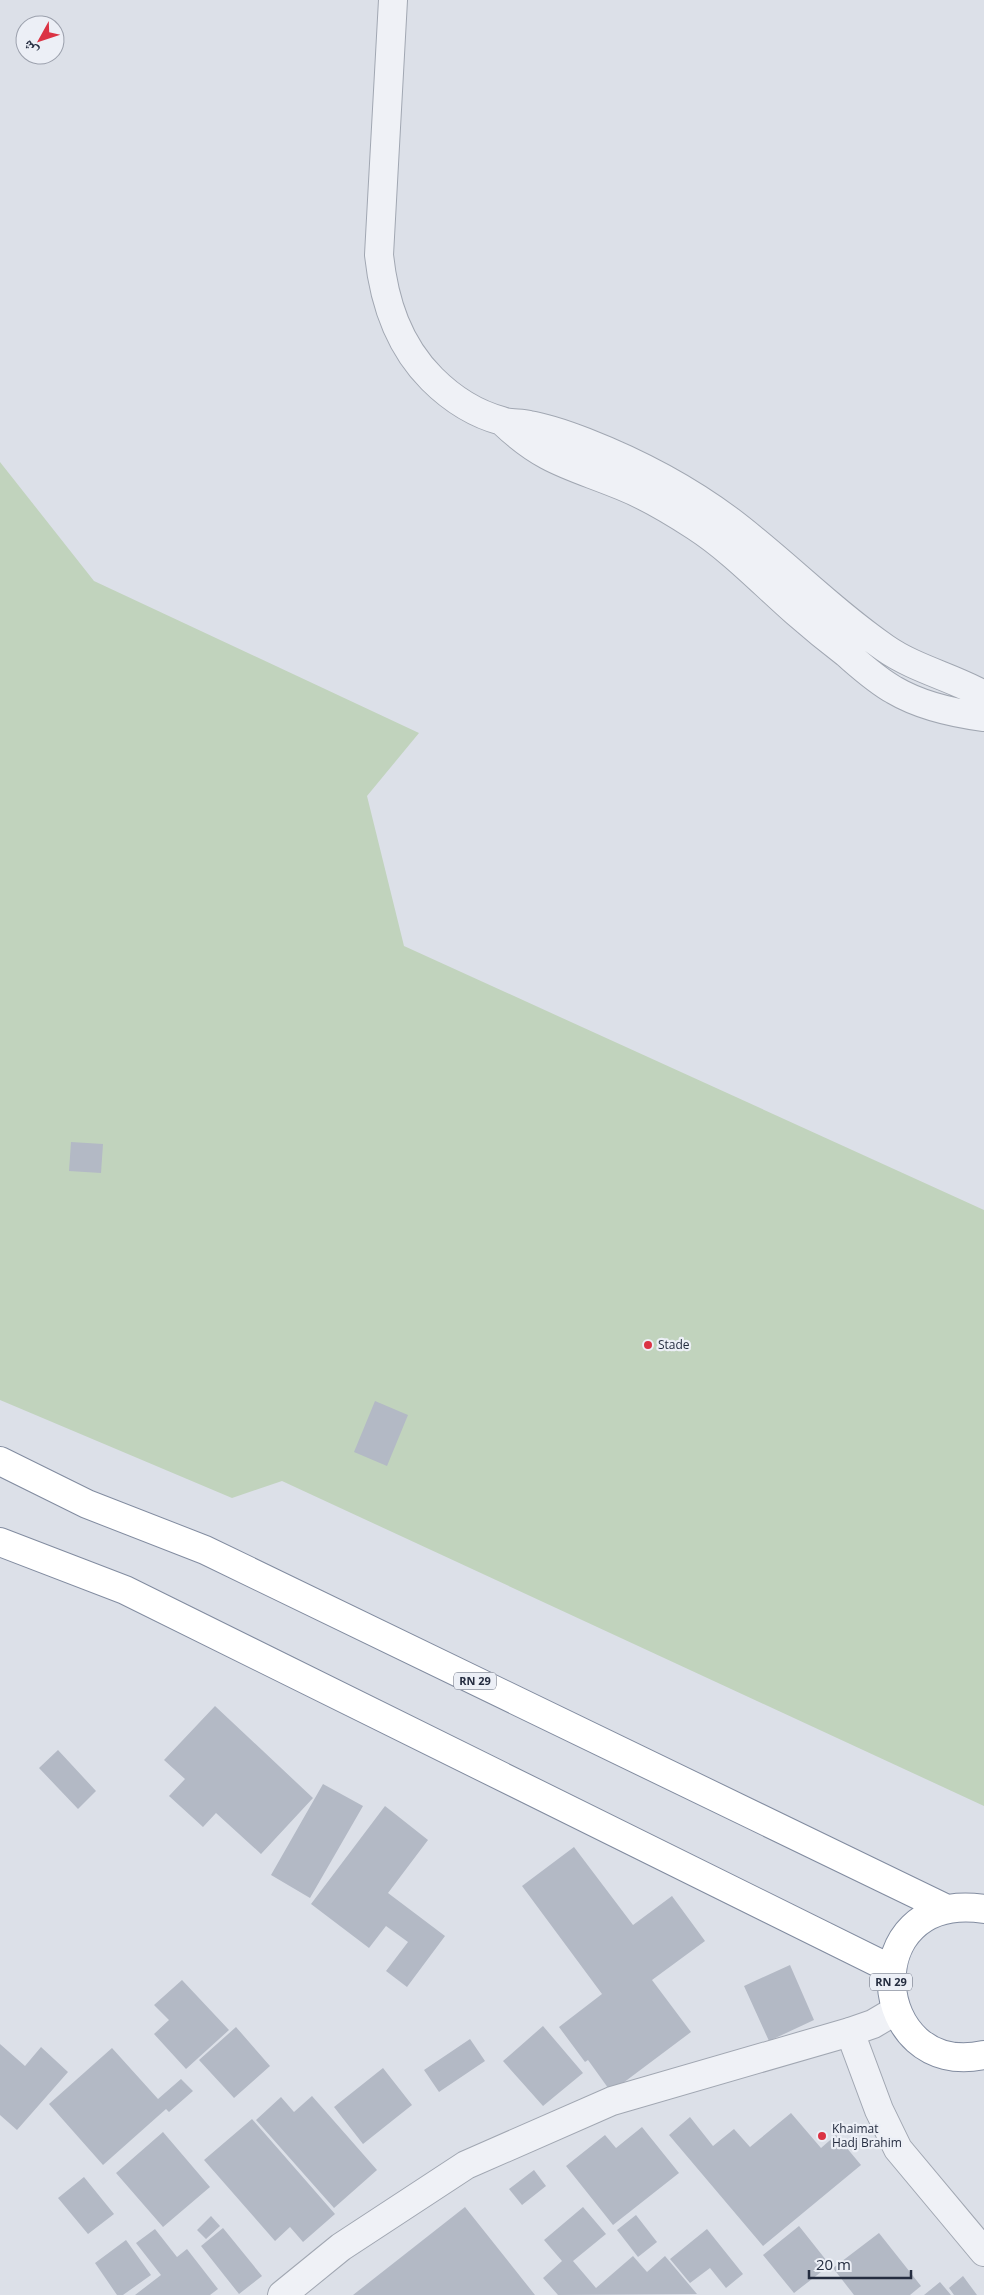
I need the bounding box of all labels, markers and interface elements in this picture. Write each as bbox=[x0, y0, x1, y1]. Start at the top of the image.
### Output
north arrow bbox=[15, 15, 65, 65]
text: ش bbox=[18, 37, 42, 60]
place label: Stade bbox=[658, 1336, 690, 1353]
marker: Stade bbox=[642, 1339, 654, 1351]
road number: RN 29 bbox=[454, 1672, 496, 1690]
road number: RN 29 bbox=[870, 1974, 912, 1990]
place label: Khaimat Hadj Brahim bbox=[832, 2120, 902, 2151]
marker: Khaimat Hadj Brahim bbox=[816, 2130, 828, 2142]
scale bar bbox=[809, 2248, 912, 2280]
text: 20 m bbox=[816, 2254, 851, 2274]

